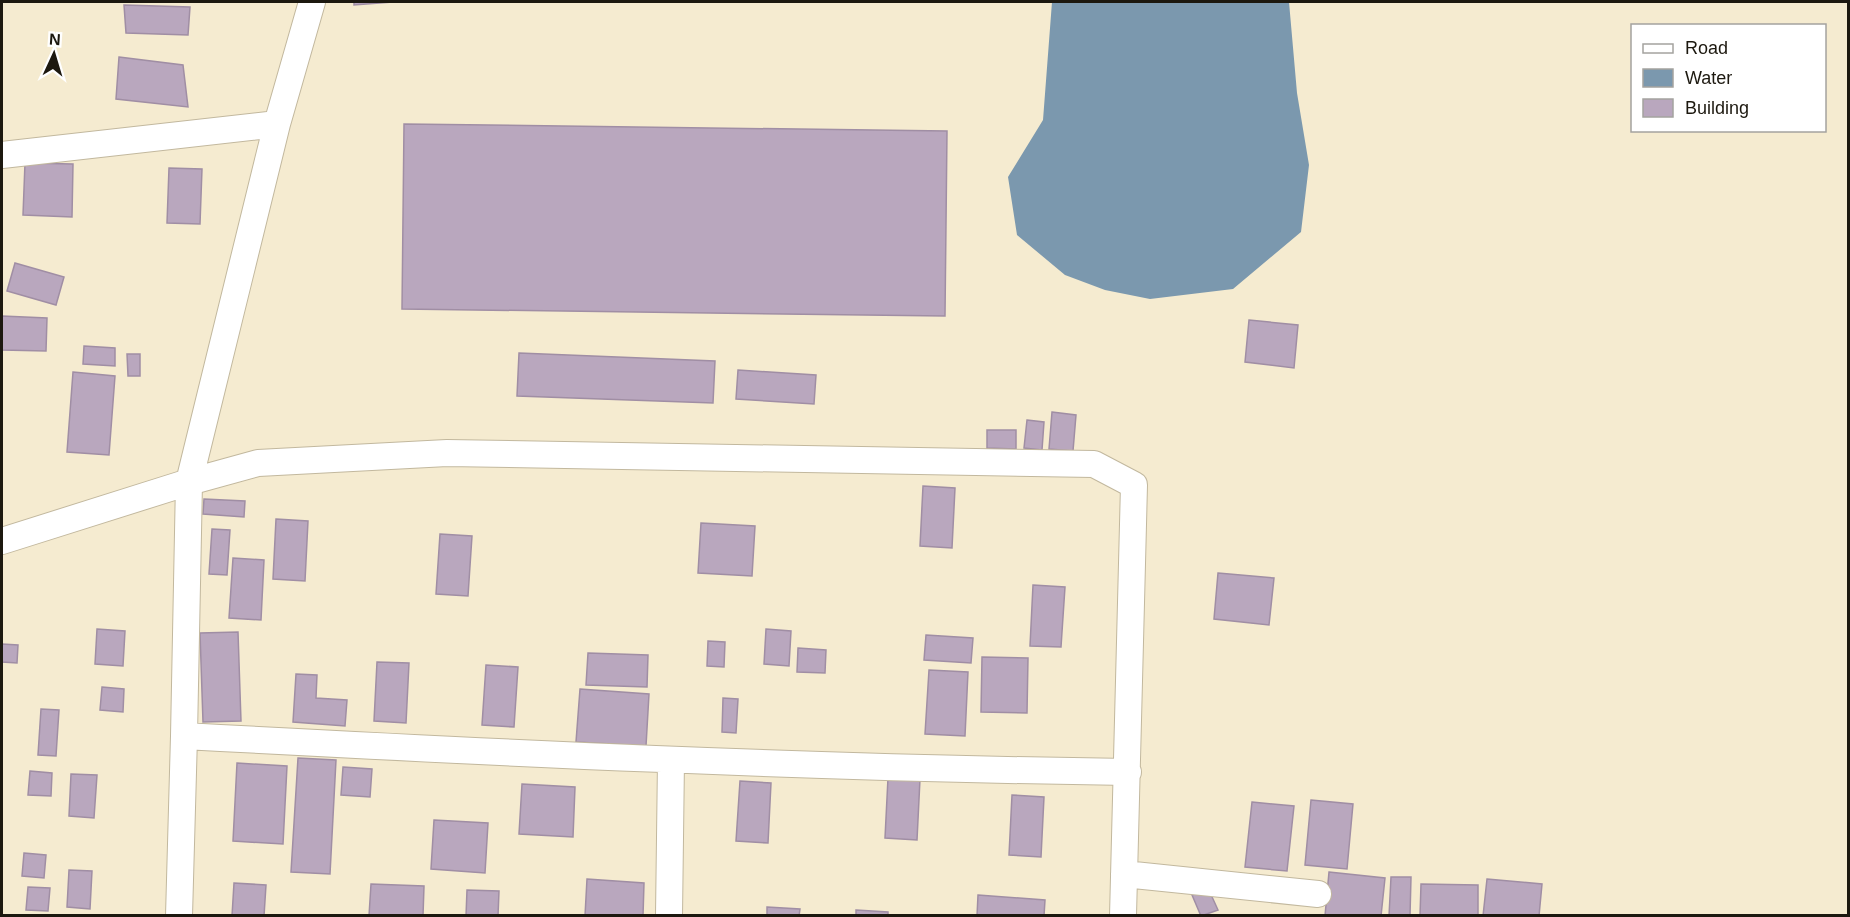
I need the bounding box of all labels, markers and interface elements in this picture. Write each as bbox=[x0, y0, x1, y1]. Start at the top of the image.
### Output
north arrow bbox=[24, 24, 84, 84]
legend bbox=[1631, 24, 1826, 132]
text: N bbox=[49, 31, 61, 48]
text: Road bbox=[1685, 38, 1728, 58]
text: Water bbox=[1685, 68, 1732, 88]
text: Building bbox=[1685, 98, 1749, 118]

